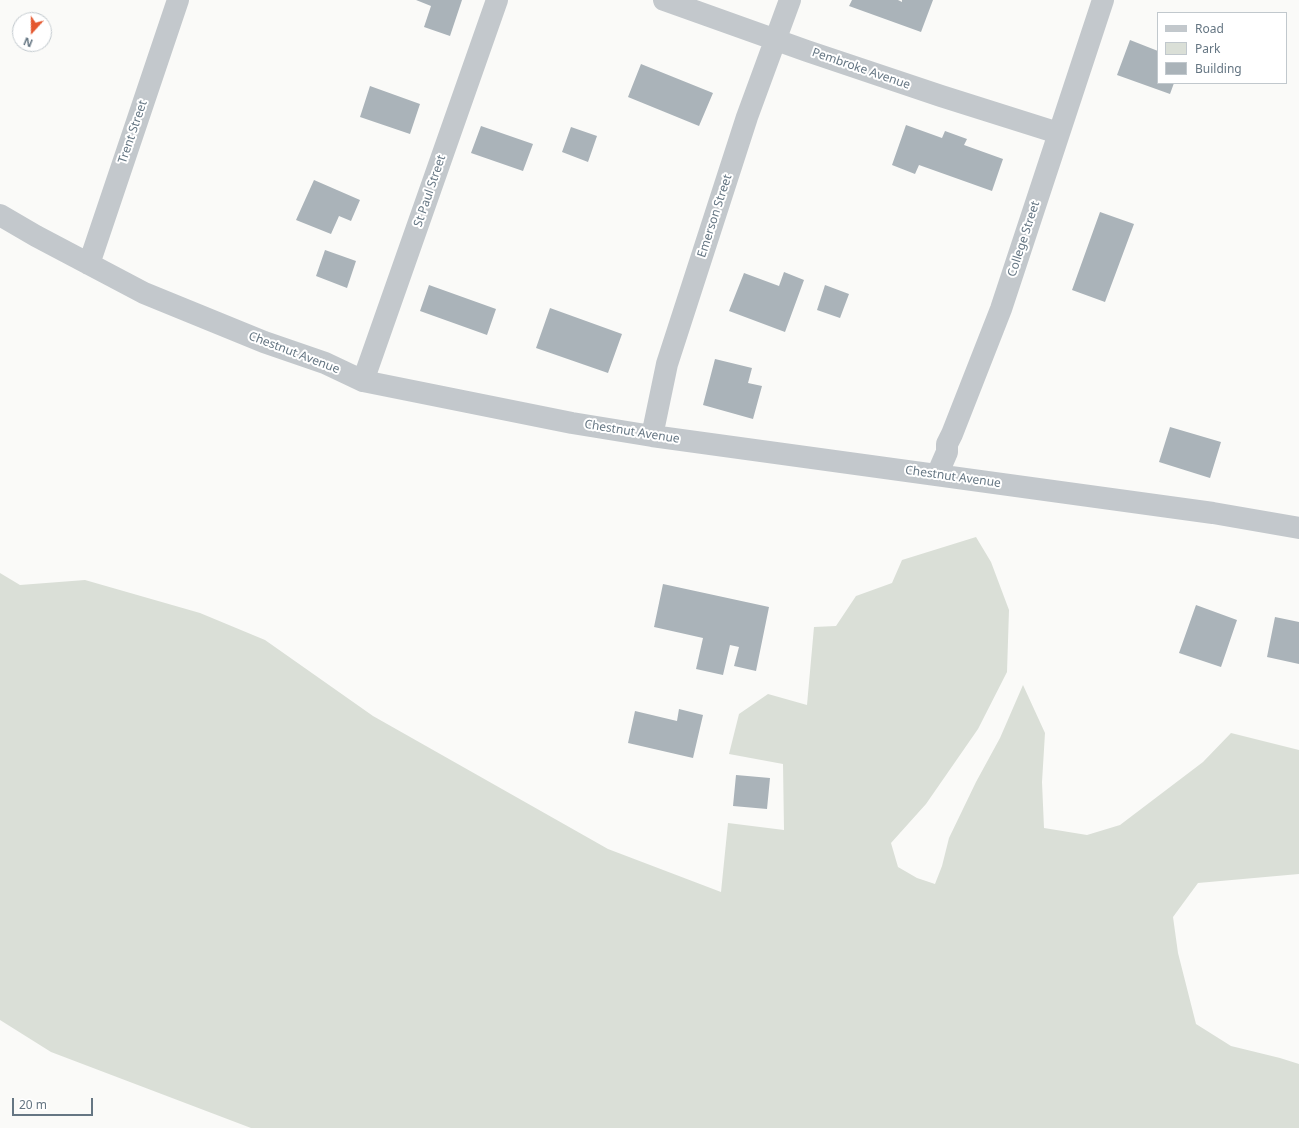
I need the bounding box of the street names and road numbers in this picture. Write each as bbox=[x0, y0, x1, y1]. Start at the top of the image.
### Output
street label: Pembroke Avenue bbox=[810, 45, 912, 93]
street label: Trent Street bbox=[115, 98, 151, 166]
street label: St Paul Street bbox=[411, 153, 449, 229]
street label: Emerson Street bbox=[695, 173, 735, 259]
street label: College Street bbox=[1005, 199, 1043, 279]
street label: Chestnut Avenue bbox=[246, 329, 342, 377]
street label: Chestnut Avenue bbox=[583, 417, 681, 447]
street label: Chestnut Avenue bbox=[904, 463, 1002, 491]

